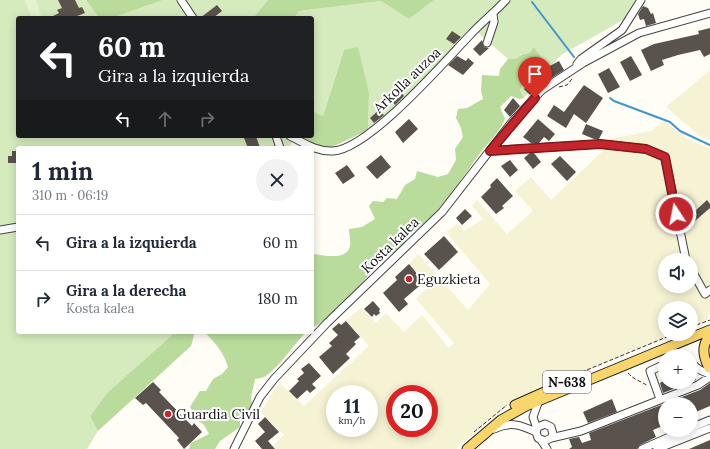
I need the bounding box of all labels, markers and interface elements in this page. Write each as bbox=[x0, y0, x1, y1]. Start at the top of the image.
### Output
text: 60 m bbox=[98, 29, 165, 65]
icon: left bbox=[32, 32, 84, 84]
street label: Arkolla auzoa bbox=[369, 43, 444, 117]
pin bbox=[518, 57, 552, 98]
icon: arrive bbox=[524, 63, 546, 85]
text: Gira a la izquierda bbox=[98, 64, 249, 87]
icon: left bbox=[112, 108, 134, 130]
icon: ahead bbox=[154, 108, 176, 130]
icon: right bbox=[196, 108, 218, 130]
text: 1 min bbox=[32, 156, 93, 187]
button: close bbox=[256, 159, 298, 201]
text: 310 m · 06:19 bbox=[32, 187, 108, 204]
position arrow bbox=[655, 193, 697, 235]
street label: Kosta kalea bbox=[357, 213, 423, 277]
icon: left bbox=[32, 232, 54, 254]
text: Gira a la izquierda bbox=[66, 233, 197, 252]
text: 60 m bbox=[263, 233, 298, 252]
map controls bbox=[658, 253, 698, 437]
button: sound bbox=[658, 253, 698, 293]
place label: Eguzkieta bbox=[417, 270, 480, 288]
marker: Eguzkieta bbox=[404, 274, 414, 284]
text: Gira a la derecha bbox=[66, 281, 186, 300]
icon: right bbox=[32, 288, 54, 310]
text: 180 m bbox=[257, 289, 298, 308]
text: Kosta kalea bbox=[66, 300, 134, 317]
button: layers bbox=[658, 301, 698, 341]
button: + bbox=[658, 349, 698, 389]
road number: N-638 bbox=[543, 371, 591, 393]
speed limit sign: 20 bbox=[386, 385, 438, 437]
text: 11 bbox=[344, 393, 360, 418]
button: − bbox=[658, 397, 698, 437]
place label: Guardia Civil bbox=[176, 405, 260, 423]
marker: Guardia Civil bbox=[163, 409, 173, 419]
text: km/h bbox=[338, 414, 366, 427]

